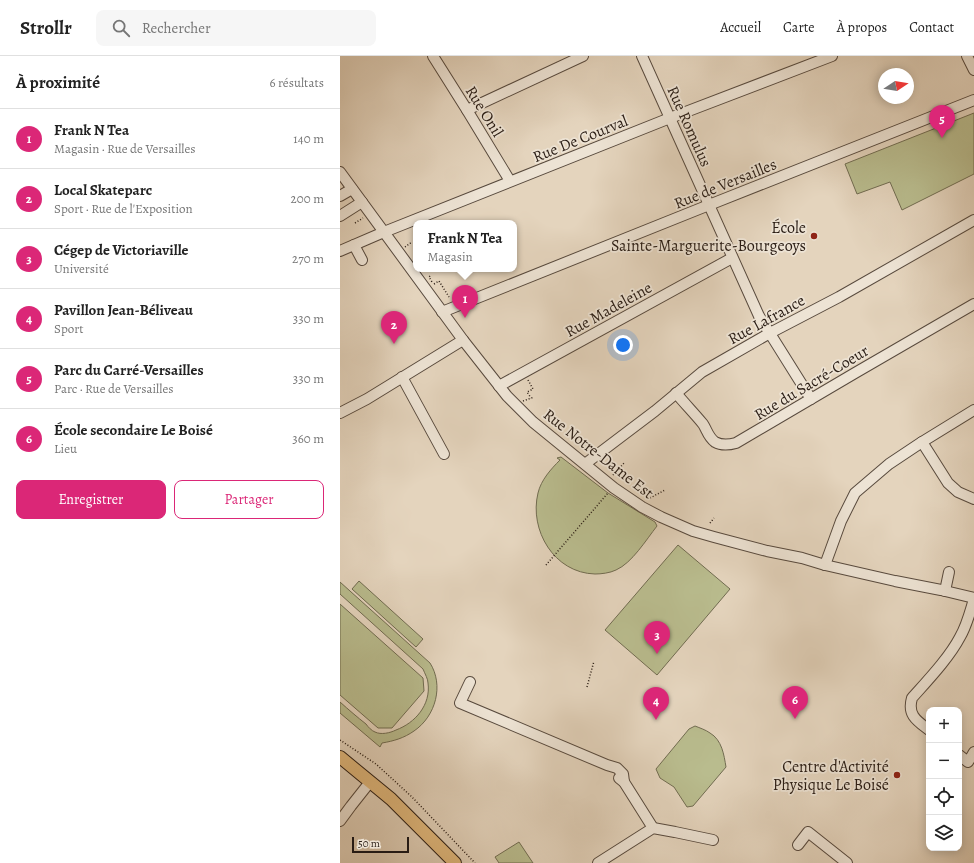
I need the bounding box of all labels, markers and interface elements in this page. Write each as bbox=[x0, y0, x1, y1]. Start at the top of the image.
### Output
search box bbox=[96, 10, 376, 46]
text: Strollr bbox=[20, 15, 72, 41]
icon: search bbox=[110, 17, 132, 39]
text: Rechercher bbox=[142, 18, 211, 38]
text: Accueil bbox=[720, 18, 761, 37]
text: Carte bbox=[783, 18, 815, 37]
text: À propos bbox=[837, 18, 887, 37]
text: Contact bbox=[909, 18, 954, 37]
north arrow bbox=[878, 68, 914, 104]
text: À proximité bbox=[16, 71, 100, 94]
text: 6 résultats bbox=[269, 74, 324, 91]
street label: Rue Onil bbox=[460, 82, 509, 141]
street label: Rue Romulus bbox=[661, 82, 717, 170]
pin: 5 bbox=[929, 105, 955, 138]
street label: Rue De Courval bbox=[530, 110, 631, 168]
text: Frank N Tea bbox=[54, 120, 129, 140]
text: 1 bbox=[27, 130, 31, 147]
text: 140 m bbox=[293, 130, 324, 147]
text: Magasin · Rue de Versailles bbox=[54, 140, 196, 157]
street label: Rue de Versailles bbox=[671, 153, 780, 215]
text: Local Skateparc bbox=[54, 180, 152, 200]
text: 2 bbox=[26, 190, 32, 207]
text: 200 m bbox=[291, 190, 324, 207]
text: Sport · Rue de l'Exposition bbox=[54, 200, 193, 217]
place label: École Sainte-Marguerite-Bourgeoys bbox=[611, 217, 806, 257]
popup bbox=[413, 220, 517, 272]
text: Frank N Tea bbox=[427, 228, 503, 248]
marker: École Sainte-Marguerite-Bourgeoys bbox=[809, 231, 819, 241]
text: Cégep de Victoriaville bbox=[54, 240, 189, 260]
text: Magasin bbox=[427, 248, 473, 265]
text: 3 bbox=[26, 250, 32, 267]
text: 270 m bbox=[292, 250, 324, 267]
text: Université bbox=[54, 260, 109, 277]
street label: Rue Madeleine bbox=[561, 277, 656, 343]
pin: 1 bbox=[452, 285, 478, 318]
street label: Rue Lafrance bbox=[724, 290, 809, 350]
text: Pavillon Jean-Béliveau bbox=[54, 300, 193, 320]
text: 4 bbox=[26, 310, 32, 327]
text: 330 m bbox=[293, 310, 324, 327]
pin: 2 bbox=[381, 311, 407, 344]
text: Sport bbox=[54, 320, 84, 337]
your location bbox=[613, 335, 633, 355]
street label: Rue du Sacré-Coeur bbox=[750, 340, 873, 426]
text: Parc du Carré-Versailles bbox=[54, 360, 204, 380]
text: 5 bbox=[26, 370, 32, 387]
text: 330 m bbox=[293, 370, 324, 387]
text: Parc · Rue de Versailles bbox=[54, 380, 174, 397]
street label: Rue Notre-Dame Est bbox=[538, 404, 658, 504]
text: École secondaire Le Boisé bbox=[54, 420, 213, 440]
text: 6 bbox=[26, 430, 32, 447]
text: 360 m bbox=[292, 430, 324, 447]
text: Lieu bbox=[54, 440, 77, 457]
button: Enregistrer bbox=[16, 480, 166, 519]
button: Partager bbox=[174, 480, 324, 519]
pin: 3 bbox=[644, 621, 670, 654]
pin: 6 bbox=[782, 686, 808, 719]
pin: 4 bbox=[643, 687, 669, 720]
map controls bbox=[926, 707, 962, 851]
button: + bbox=[926, 707, 962, 743]
button: − bbox=[926, 743, 962, 779]
place label: Centre d'Activité Physique Le Boisé bbox=[773, 756, 889, 796]
marker: Centre d'Activité Physique Le Boisé bbox=[892, 770, 902, 780]
button: locate bbox=[926, 779, 962, 815]
button: layers bbox=[926, 815, 962, 851]
scale bar bbox=[352, 835, 409, 854]
text: 50 m bbox=[358, 836, 380, 851]

